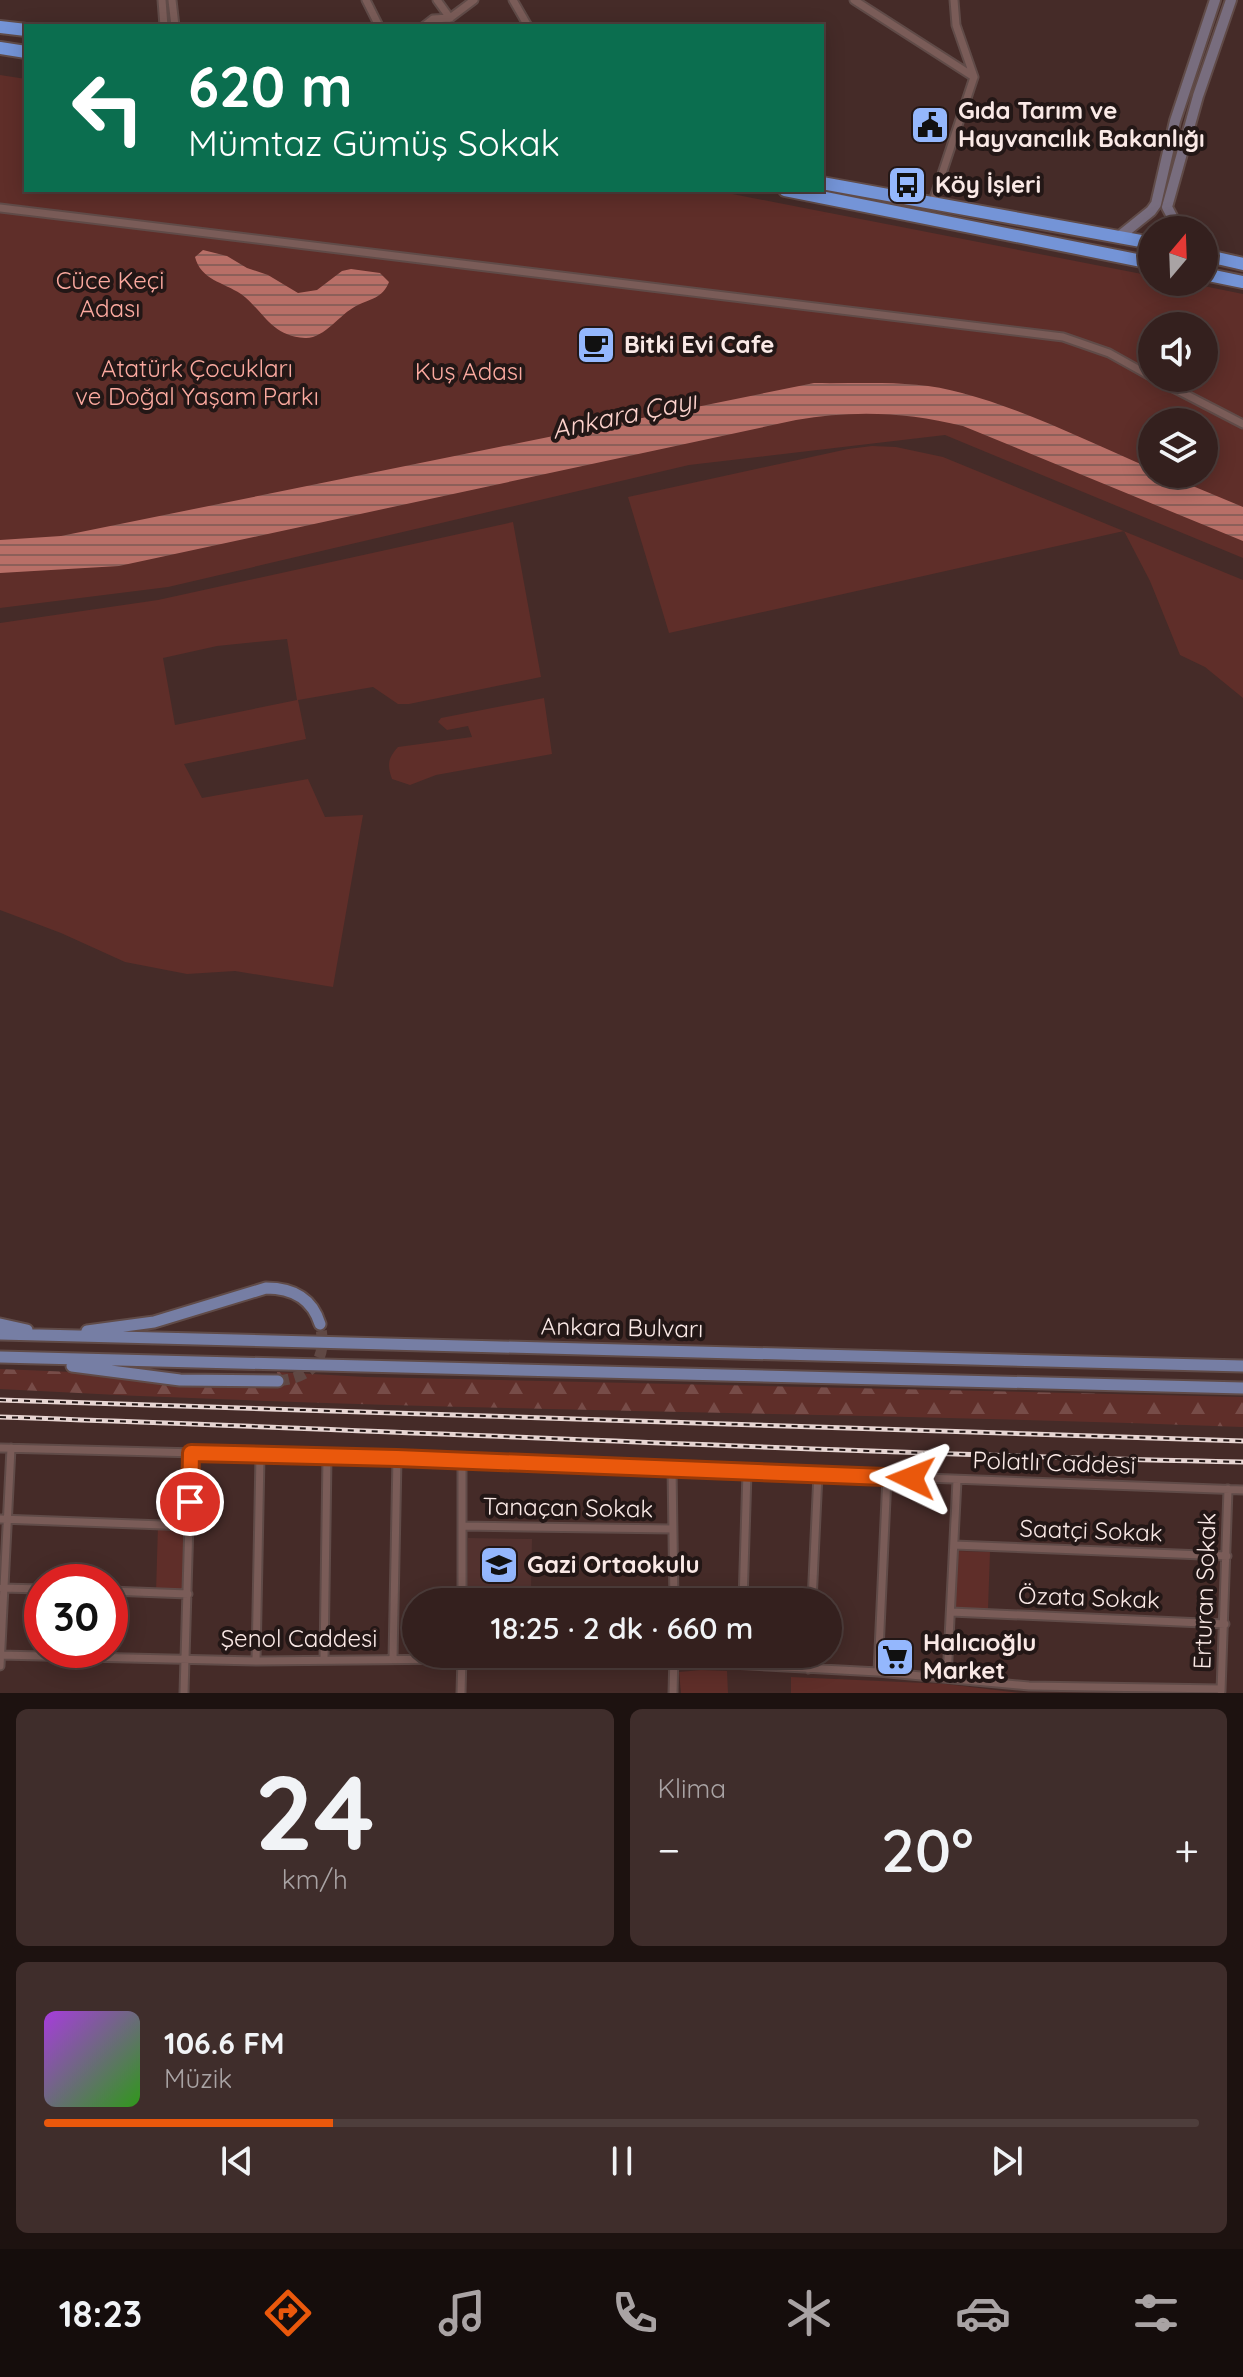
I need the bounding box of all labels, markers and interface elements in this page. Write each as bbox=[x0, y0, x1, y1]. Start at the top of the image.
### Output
text: 620 m bbox=[188, 51, 353, 121]
icon: left bbox=[56, 56, 160, 160]
place label: Gıda Tarım ve Hayvancılık Bakanlığı bbox=[958, 95, 1205, 153]
public building icon: Gıda Tarım ve Hayvancılık Bakanlığı bbox=[909, 104, 951, 146]
text: Mümtaz Gümüş Sokak bbox=[188, 120, 560, 165]
bus stop icon: Köy İşleri bbox=[886, 164, 928, 206]
place label: Köy İşleri bbox=[935, 169, 1041, 199]
north arrow bbox=[1138, 216, 1218, 296]
map controls bbox=[1138, 216, 1218, 488]
park label: Cüce Keçi Adası bbox=[56, 265, 164, 323]
button: sound bbox=[1138, 312, 1218, 392]
cafe icon: Bitki Evi Cafe bbox=[575, 324, 617, 366]
place label: Bitki Evi Cafe bbox=[624, 329, 775, 359]
park label: Atatürk Çocukları ve Doğal Yaşam Parkı bbox=[75, 353, 319, 411]
park label: Kuş Adası bbox=[415, 356, 523, 386]
water label: Ankara Çayı bbox=[549, 383, 701, 446]
button: layers bbox=[1138, 408, 1218, 488]
street label: Ankara Bulvarı bbox=[541, 1311, 704, 1343]
position arrow bbox=[869, 1436, 953, 1520]
street label: Polatlı Caddesi bbox=[972, 1444, 1136, 1480]
pin bbox=[156, 1468, 224, 1536]
icon: arrive bbox=[168, 1480, 212, 1524]
street label: Tanaçan Sokak bbox=[482, 1491, 654, 1523]
street label: Erturan Sokak bbox=[1186, 1512, 1222, 1670]
street label: Saatçi Sokak bbox=[1019, 1513, 1163, 1547]
school or university icon: Gazi Ortaokulu bbox=[478, 1544, 520, 1586]
place label: Gazi Ortaokulu bbox=[527, 1549, 700, 1579]
speed limit sign: 30 bbox=[24, 1564, 128, 1668]
street label: Özata Sokak bbox=[1018, 1580, 1160, 1614]
text: 18:25 · 2 dk · 660 m bbox=[491, 1609, 753, 1647]
street label: Şenol Caddesi bbox=[221, 1623, 377, 1653]
place label: Halıcıoğlu Market bbox=[923, 1627, 1036, 1685]
supermarket icon: Halıcıoğlu Market bbox=[874, 1636, 916, 1678]
text: 24 bbox=[255, 1746, 375, 1876]
text: Klima bbox=[658, 1772, 726, 1805]
text: 20° bbox=[881, 1812, 974, 1887]
text: − bbox=[658, 1822, 680, 1877]
text: + bbox=[1174, 1822, 1199, 1877]
text: km/h bbox=[282, 1863, 348, 1896]
text: 106.6 FM bbox=[164, 2024, 285, 2062]
text: Müzik bbox=[164, 2062, 232, 2095]
icon: previous bbox=[215, 2139, 259, 2183]
icon: pause bbox=[600, 2139, 644, 2183]
icon: next bbox=[985, 2139, 1029, 2183]
icon: directions bbox=[260, 2285, 316, 2341]
icon: music bbox=[434, 2285, 490, 2341]
icon: phone bbox=[607, 2285, 663, 2341]
icon: climate bbox=[781, 2285, 837, 2341]
icon: car bbox=[955, 2285, 1011, 2341]
icon: filters bbox=[1128, 2285, 1184, 2341]
text: 18:23 bbox=[59, 2291, 142, 2336]

